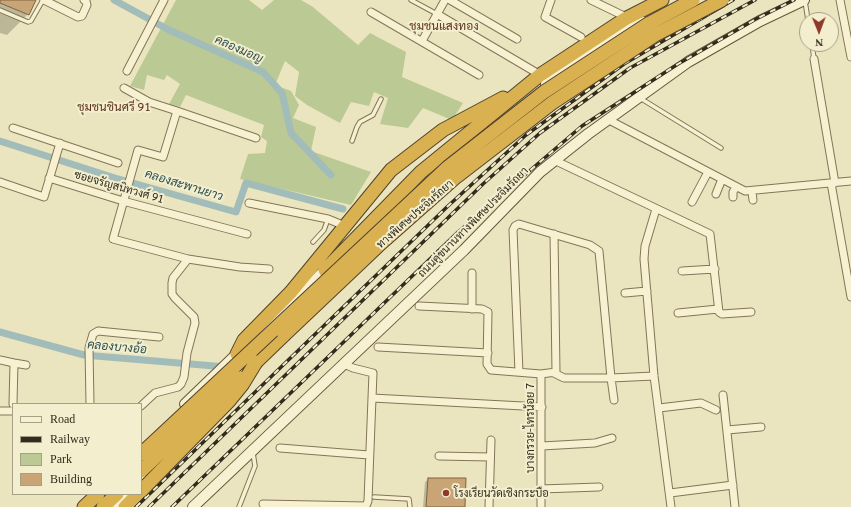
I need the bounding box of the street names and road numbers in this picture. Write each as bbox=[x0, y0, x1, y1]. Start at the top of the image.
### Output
street label: ถนนคู่ขนานทางพิเศษประจิมรัถยา bbox=[415, 164, 531, 280]
street label: ซอยจรัญสนิทวงศ์ 91 bbox=[73, 168, 165, 206]
street label: ทางพิเศษประจิมรัถยา bbox=[374, 177, 456, 251]
street label: บางกรวย-ไทรน้อย 7 bbox=[523, 383, 537, 473]

